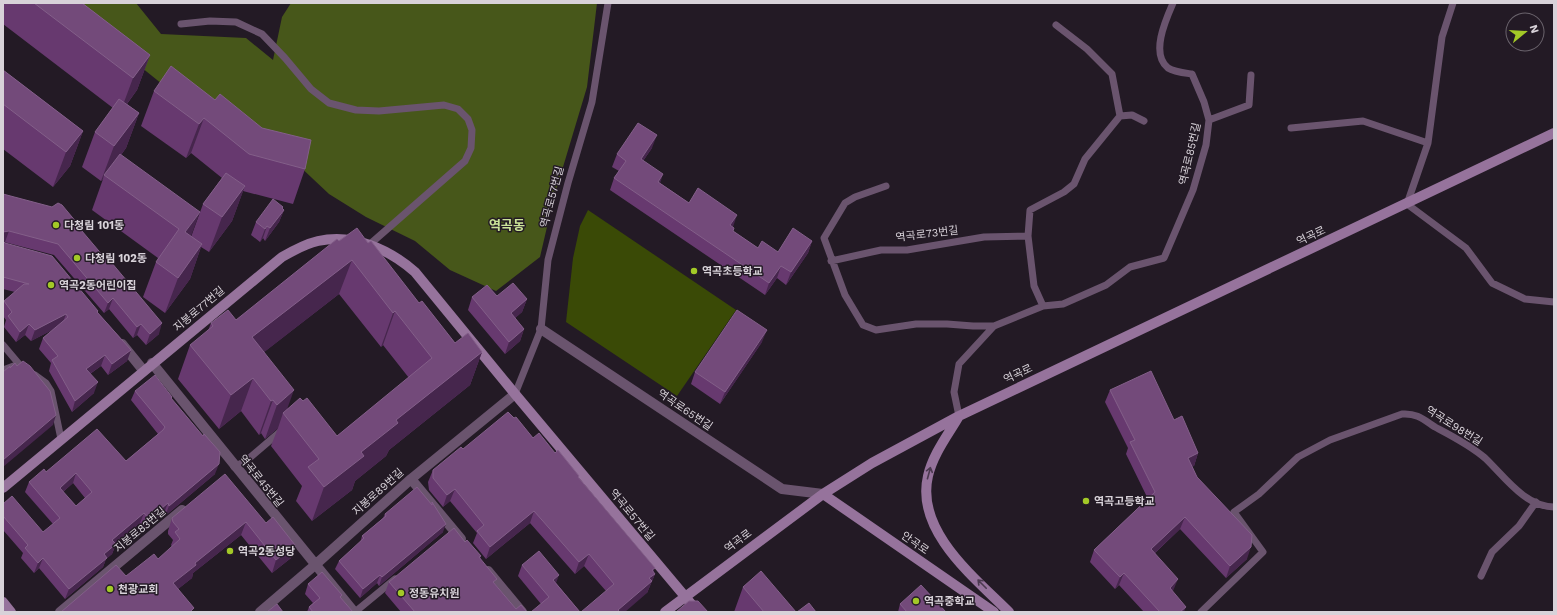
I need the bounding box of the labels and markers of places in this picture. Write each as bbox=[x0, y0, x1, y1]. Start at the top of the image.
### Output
place label: 다청림 101동 bbox=[64, 219, 124, 232]
marker: 다청림 101동 bbox=[51, 220, 61, 230]
place label: 다청림 102동 bbox=[85, 252, 147, 265]
marker: 다청림 102동 bbox=[72, 253, 82, 263]
place label: 역곡초등학교 bbox=[702, 265, 763, 278]
marker: 역곡초등학교 bbox=[689, 266, 699, 276]
place label: 역곡2동어린이집 bbox=[59, 279, 136, 292]
marker: 역곡2동어린이집 bbox=[46, 280, 56, 290]
place label: 역곡고등학교 bbox=[1094, 495, 1155, 508]
marker: 역곡고등학교 bbox=[1081, 496, 1091, 506]
place label: 역곡2동성당 bbox=[238, 545, 295, 558]
marker: 역곡2동성당 bbox=[225, 546, 235, 556]
place label: 천광교회 bbox=[118, 583, 158, 596]
marker: 천광교회 bbox=[105, 584, 115, 594]
place label: 정동유치원 bbox=[409, 587, 460, 600]
marker: 정동유치원 bbox=[396, 588, 406, 598]
place label: 역곡중학교 bbox=[924, 595, 975, 608]
marker: 역곡중학교 bbox=[911, 596, 921, 606]

